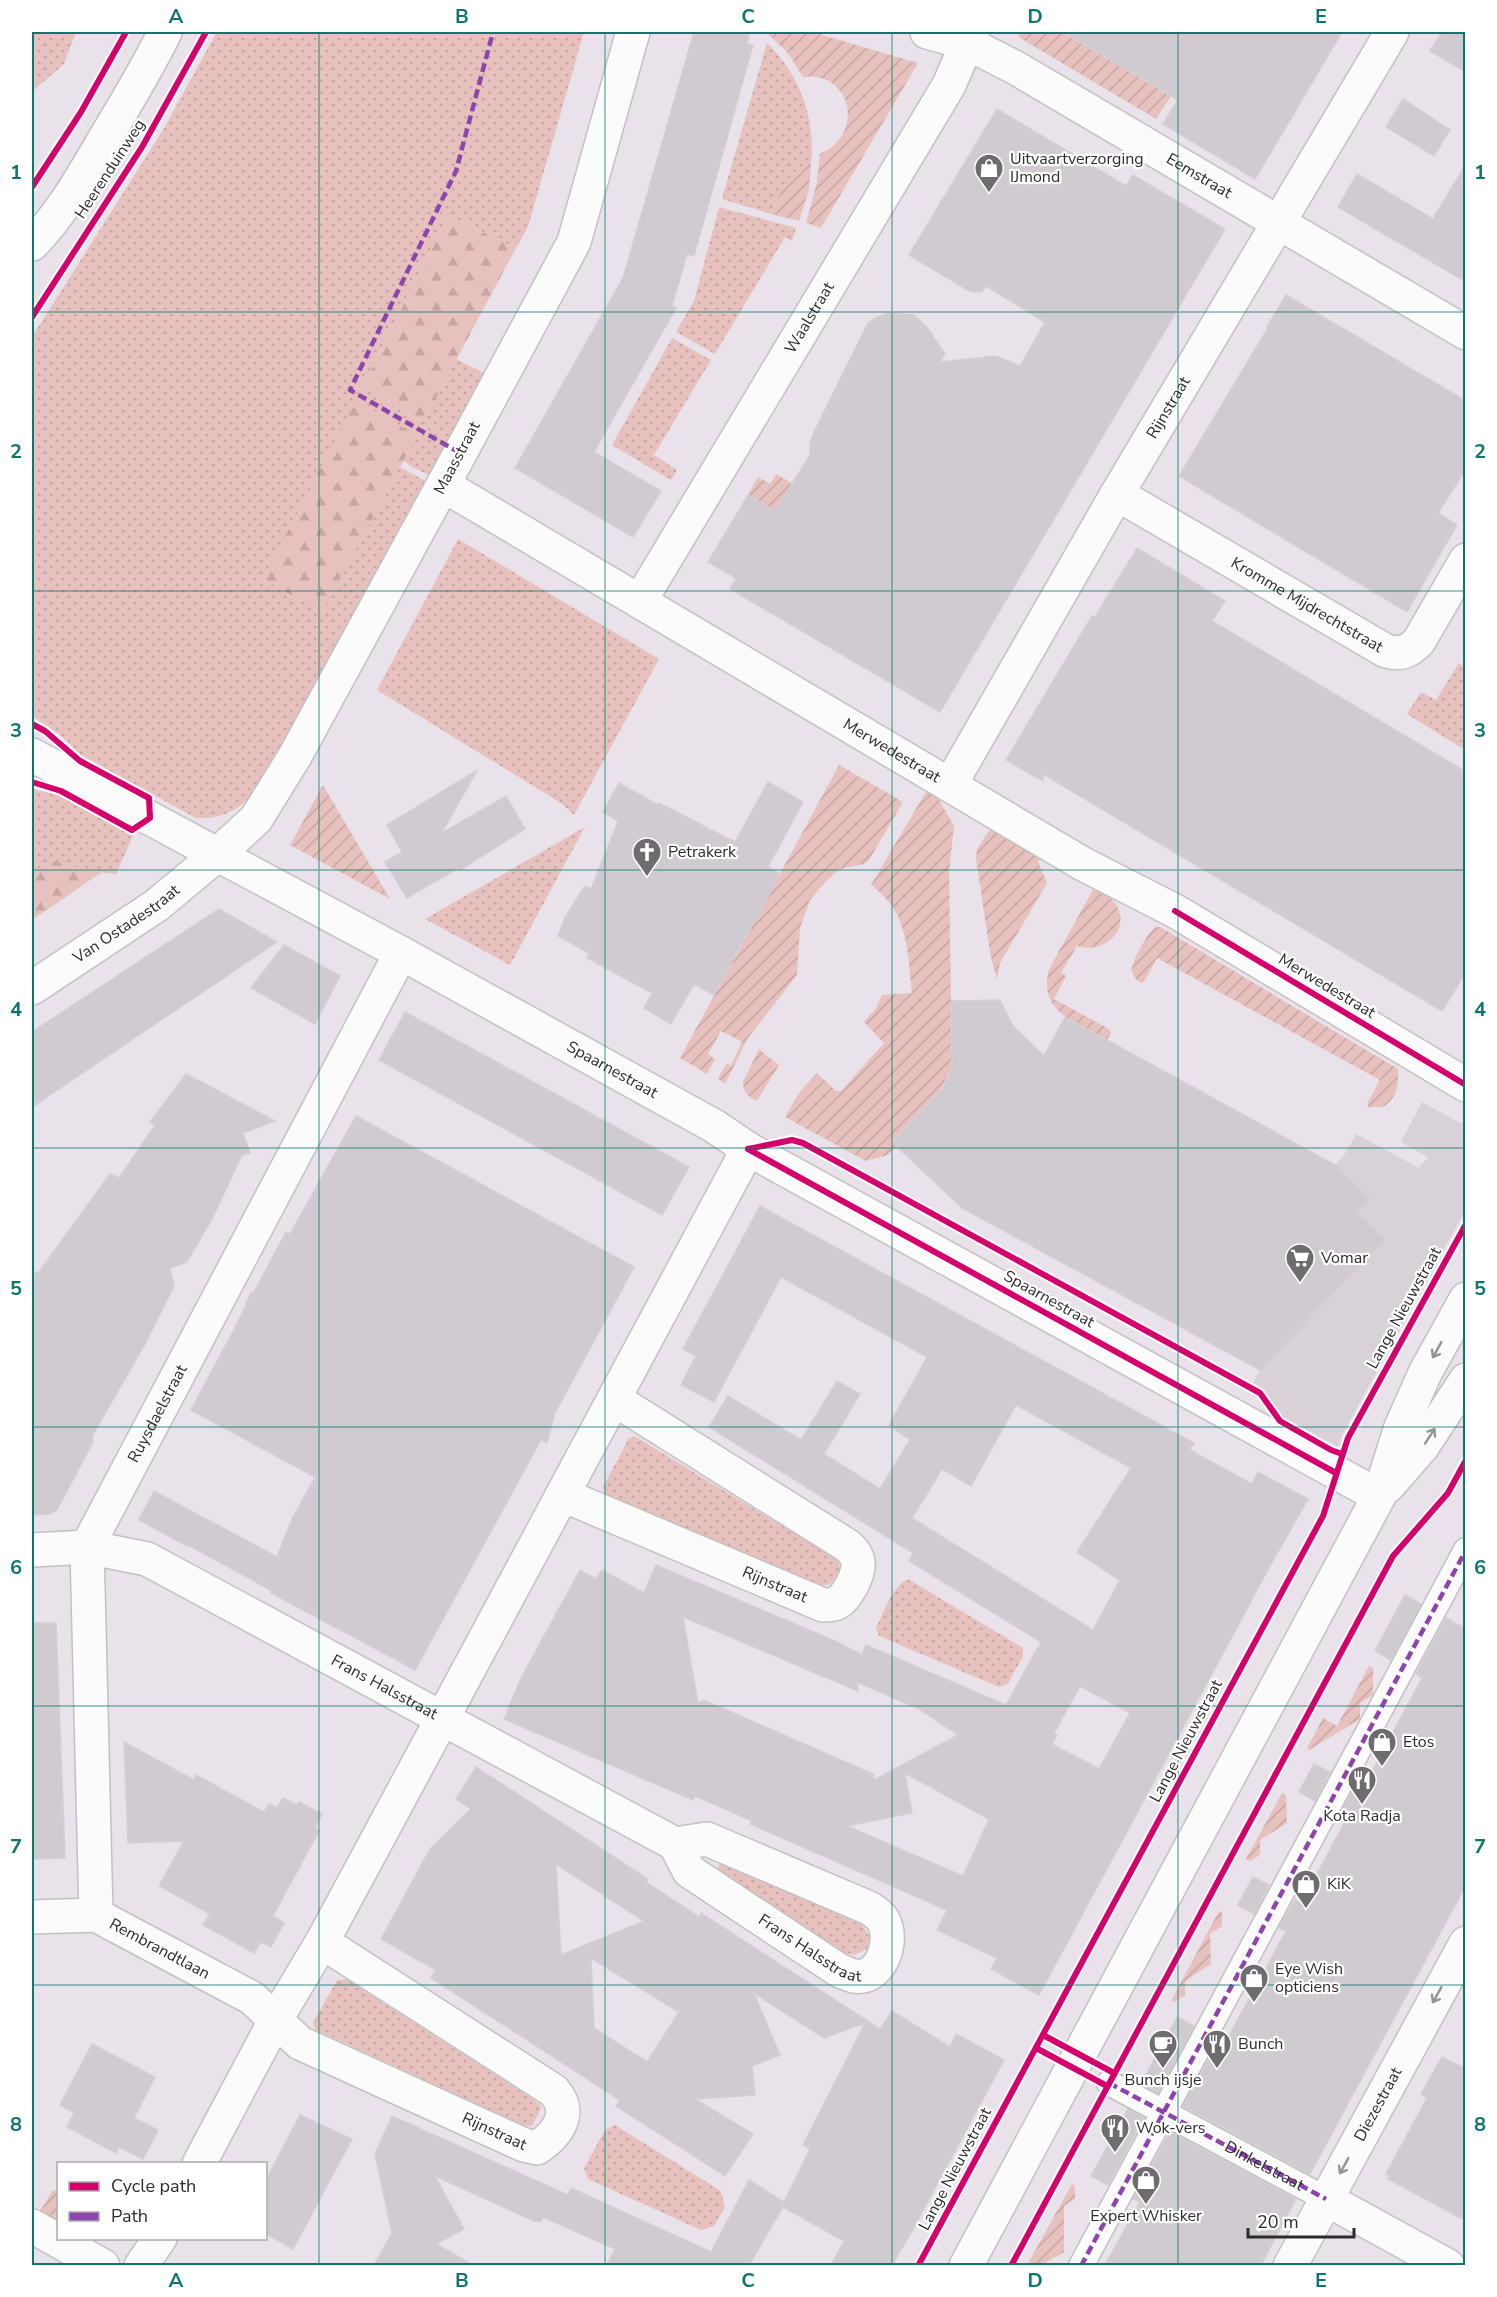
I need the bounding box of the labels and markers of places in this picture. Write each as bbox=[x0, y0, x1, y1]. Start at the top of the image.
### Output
place label: Uitvaartverzorging IJmond bbox=[1010, 148, 1144, 188]
shop icon: Uitvaartverzorging IJmond bbox=[973, 152, 1005, 194]
church icon: Petrakerk bbox=[631, 836, 663, 878]
place label: Petrakerk bbox=[668, 841, 737, 863]
supermarket icon: Vomar bbox=[1284, 1242, 1316, 1284]
place label: Vomar bbox=[1320, 1247, 1368, 1269]
shop icon: Etos bbox=[1366, 1726, 1398, 1768]
place label: Etos bbox=[1403, 1731, 1434, 1753]
restaurant icon: Kota Radja bbox=[1346, 1764, 1378, 1806]
place label: Kota Radja bbox=[1323, 1805, 1401, 1827]
shop icon: KiK bbox=[1290, 1868, 1322, 1910]
place label: KiK bbox=[1327, 1873, 1352, 1895]
place label: Eye Wish opticiens bbox=[1275, 1958, 1343, 1998]
shop icon: Eye Wish opticiens bbox=[1238, 1962, 1270, 2004]
cafe icon: Bunch ijsje bbox=[1147, 2028, 1179, 2070]
restaurant icon: Bunch bbox=[1201, 2028, 1233, 2070]
place label: Bunch bbox=[1238, 2033, 1283, 2055]
place label: Bunch ijsje bbox=[1125, 2069, 1201, 2091]
restaurant icon: Wok-vers bbox=[1099, 2112, 1131, 2154]
place label: Wok-vers bbox=[1136, 2117, 1206, 2139]
shop icon: Expert Whisker bbox=[1130, 2164, 1162, 2206]
place label: Expert Whisker bbox=[1090, 2205, 1202, 2227]

